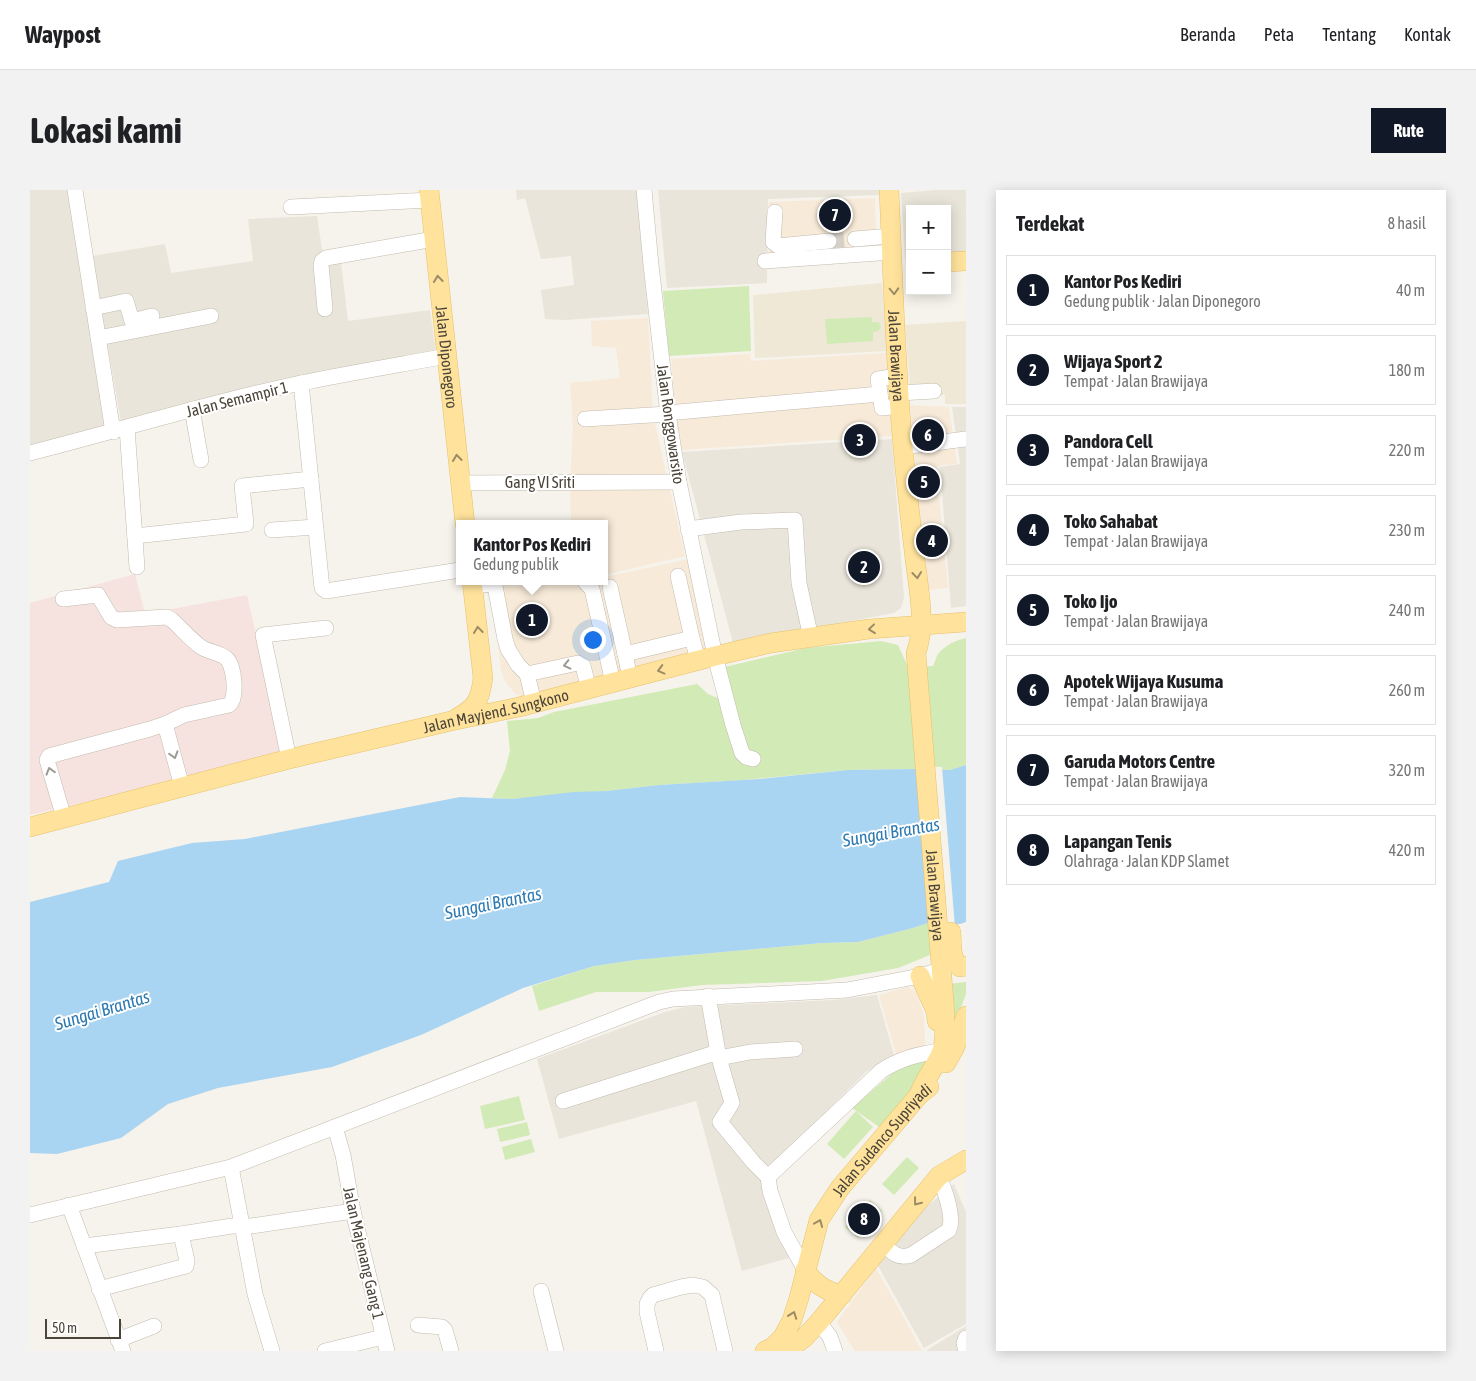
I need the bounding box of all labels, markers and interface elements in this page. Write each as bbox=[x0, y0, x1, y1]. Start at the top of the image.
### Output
text: Waypost bbox=[25, 21, 101, 48]
text: Beranda bbox=[1180, 24, 1236, 45]
text: Peta bbox=[1264, 24, 1294, 45]
text: Tentang bbox=[1322, 24, 1376, 45]
text: Kontak bbox=[1404, 24, 1451, 45]
button: Rute bbox=[1371, 108, 1446, 153]
text: Lokasi kami bbox=[30, 110, 182, 150]
pin: 7 bbox=[819, 196, 851, 234]
map controls bbox=[906, 205, 951, 295]
button: + bbox=[906, 205, 951, 250]
text: Terdekat bbox=[1016, 211, 1084, 235]
text: 8 hasil bbox=[1388, 214, 1426, 232]
button: − bbox=[906, 250, 951, 295]
text: Kantor Pos Kediri bbox=[1064, 270, 1182, 292]
one-way arrow bbox=[433, 275, 444, 283]
text: 1 bbox=[1029, 281, 1037, 299]
text: 40 m bbox=[1396, 281, 1425, 299]
one-way arrow bbox=[889, 287, 900, 295]
text: Gedung publik · Jalan Diponegoro bbox=[1064, 292, 1261, 310]
street label: Jalan Diponegoro bbox=[433, 305, 461, 409]
street label: Jalan Brawijaya bbox=[885, 310, 908, 402]
text: Wijaya Sport 2 bbox=[1064, 350, 1163, 372]
text: 2 bbox=[1029, 361, 1037, 379]
text: 180 m bbox=[1389, 361, 1425, 379]
street label: Jalan Ronggowarsito bbox=[653, 363, 688, 485]
text: Tempat · Jalan Brawijaya bbox=[1064, 372, 1208, 390]
street label: Jalan Semampir 1 bbox=[184, 378, 290, 421]
pin: 6 bbox=[912, 416, 944, 454]
pin: 3 bbox=[844, 421, 876, 459]
text: Pandora Cell bbox=[1064, 430, 1153, 452]
text: 3 bbox=[1029, 441, 1037, 459]
text: 220 m bbox=[1389, 441, 1425, 459]
text: Tempat · Jalan Brawijaya bbox=[1064, 452, 1208, 470]
one-way arrow bbox=[452, 454, 463, 462]
pin: 5 bbox=[908, 463, 940, 501]
street label: Gang VI Sriti bbox=[505, 473, 575, 492]
text: Toko Sahabat bbox=[1064, 510, 1158, 532]
popup bbox=[456, 520, 608, 585]
text: 4 bbox=[1029, 521, 1037, 539]
text: 230 m bbox=[1389, 521, 1425, 539]
pin: 4 bbox=[916, 522, 948, 560]
text: Tempat · Jalan Brawijaya bbox=[1064, 532, 1208, 550]
text: Kantor Pos Kediri bbox=[473, 533, 591, 555]
pin: 2 bbox=[848, 548, 880, 586]
text: Gedung publik bbox=[473, 555, 559, 573]
one-way arrow bbox=[911, 571, 922, 579]
text: Toko Ijo bbox=[1064, 590, 1118, 612]
pin: 1 bbox=[516, 601, 548, 639]
text: 5 bbox=[1029, 601, 1037, 619]
text: 240 m bbox=[1389, 601, 1425, 619]
text: Tempat · Jalan Brawijaya bbox=[1064, 612, 1208, 630]
one-way arrow bbox=[868, 624, 876, 635]
one-way arrow bbox=[473, 626, 484, 634]
your location bbox=[580, 627, 606, 653]
one-way arrow bbox=[562, 659, 571, 670]
one-way arrow bbox=[657, 664, 666, 675]
text: Apotek Wijaya Kusuma bbox=[1064, 670, 1223, 692]
text: 6 bbox=[1029, 681, 1037, 699]
text: 260 m bbox=[1389, 681, 1425, 699]
street label: Jalan Mayjend. Sungkono bbox=[421, 685, 571, 736]
text: Tempat · Jalan Brawijaya bbox=[1064, 692, 1208, 710]
text: Garuda Motors Centre bbox=[1064, 750, 1215, 772]
one-way arrow bbox=[168, 751, 179, 760]
text: 7 bbox=[1029, 761, 1037, 779]
text: 320 m bbox=[1389, 761, 1425, 779]
one-way arrow bbox=[46, 767, 56, 775]
text: Tempat · Jalan Brawijaya bbox=[1064, 772, 1208, 790]
water label: Sungai Brantas bbox=[840, 813, 941, 851]
text: Lapangan Tenis bbox=[1064, 830, 1172, 852]
text: 8 bbox=[1029, 841, 1037, 859]
text: 420 m bbox=[1389, 841, 1425, 859]
street label: Jalan Brawijaya bbox=[923, 849, 948, 942]
text: Olahraga · Jalan KDP Slamet bbox=[1064, 852, 1229, 870]
water label: Sungai Brantas bbox=[442, 883, 543, 924]
water label: Sungai Brantas bbox=[51, 986, 152, 1035]
street label: Jalan Sudanco Supriyadi bbox=[828, 1080, 935, 1199]
street label: Jalan Majenang Gang 1 bbox=[339, 1185, 388, 1321]
one-way arrow bbox=[914, 1196, 922, 1205]
pin: 8 bbox=[848, 1200, 880, 1238]
one-way arrow bbox=[813, 1219, 823, 1228]
one-way arrow bbox=[787, 1311, 797, 1320]
scale bar bbox=[45, 1316, 121, 1339]
text: 50 m bbox=[52, 1320, 77, 1336]

